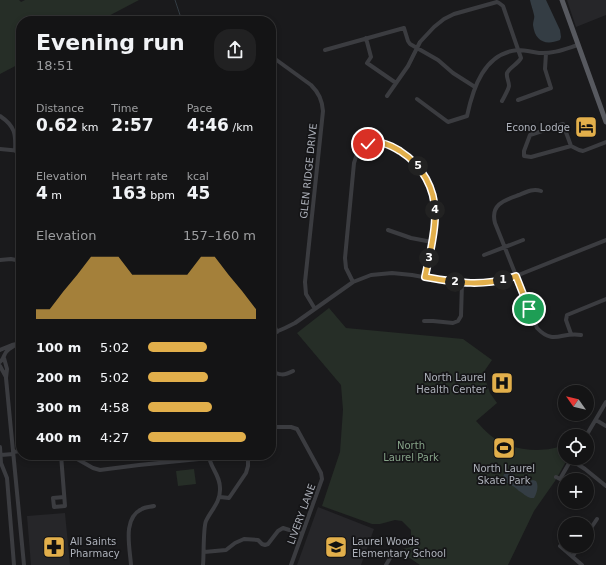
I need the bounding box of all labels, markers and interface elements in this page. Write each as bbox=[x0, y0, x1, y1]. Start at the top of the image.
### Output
button: share bbox=[214, 29, 256, 71]
text: Evening run bbox=[36, 30, 185, 55]
text: 18:51 bbox=[36, 58, 73, 73]
text: Distance bbox=[36, 102, 84, 115]
text: Time bbox=[111, 102, 138, 115]
text: Pace bbox=[187, 102, 212, 115]
hotel icon: Econo Lodge bbox=[573, 114, 599, 140]
text: 0.62 bbox=[36, 115, 78, 135]
text: 2:57 bbox=[111, 115, 154, 135]
text: 4:46 bbox=[187, 115, 229, 135]
text: km bbox=[78, 121, 99, 134]
text: /km bbox=[229, 121, 253, 134]
place label: Econo Lodge bbox=[506, 122, 570, 133]
street label: GLEN RIDGE DRIVE bbox=[298, 123, 319, 219]
pin bbox=[351, 127, 385, 161]
icon: check bbox=[357, 133, 379, 155]
pin: 5 bbox=[408, 156, 428, 176]
text: 5 bbox=[414, 159, 422, 172]
text: Elevation bbox=[36, 170, 87, 183]
text: Heart rate bbox=[111, 170, 168, 183]
text: kcal bbox=[187, 170, 209, 183]
text: 4 bbox=[36, 183, 48, 203]
text: 163 bbox=[111, 183, 147, 203]
text: 45 bbox=[187, 183, 210, 203]
text: m bbox=[48, 189, 62, 202]
text: bpm bbox=[147, 189, 175, 202]
pin: 4 bbox=[425, 200, 445, 220]
text: 4 bbox=[431, 203, 439, 216]
text: Elevation bbox=[36, 228, 96, 243]
text: 157–160 m bbox=[183, 228, 256, 243]
pin: 3 bbox=[419, 248, 439, 268]
text: 3 bbox=[425, 251, 433, 264]
pin: 1 bbox=[493, 270, 513, 290]
pin: 2 bbox=[445, 272, 465, 292]
text: 1 bbox=[499, 273, 507, 286]
text: 2 bbox=[451, 275, 459, 288]
pin bbox=[512, 292, 546, 326]
icon: arrive bbox=[518, 298, 540, 320]
text: 100 m bbox=[36, 340, 81, 355]
text: 5:02 bbox=[100, 340, 129, 355]
text: 200 m bbox=[36, 370, 81, 385]
text: 5:02 bbox=[100, 370, 129, 385]
hospital icon: North Laurel Health Center bbox=[489, 370, 515, 396]
place label: North Laurel Health Center bbox=[416, 372, 487, 395]
north arrow bbox=[558, 385, 594, 421]
map controls bbox=[558, 385, 594, 553]
text: 300 m bbox=[36, 400, 81, 415]
text: 4:58 bbox=[100, 400, 129, 415]
button: locate bbox=[558, 429, 594, 465]
text: 400 m bbox=[36, 430, 81, 445]
text: 4:27 bbox=[100, 430, 129, 445]
sports icon: North Laurel Skate Park bbox=[491, 435, 517, 461]
park label: North Laurel Park bbox=[383, 440, 439, 463]
place label: North Laurel Skate Park bbox=[473, 463, 535, 486]
button: + bbox=[558, 473, 594, 509]
street label: LIVERY LANE bbox=[285, 482, 318, 546]
button: − bbox=[558, 517, 594, 553]
pharmacy icon: All Saints Pharmacy bbox=[41, 534, 67, 560]
school or university icon: Laurel Woods Elementary School bbox=[323, 534, 349, 560]
place label: All Saints Pharmacy bbox=[70, 536, 120, 559]
place label: Laurel Woods Elementary School bbox=[352, 536, 446, 559]

